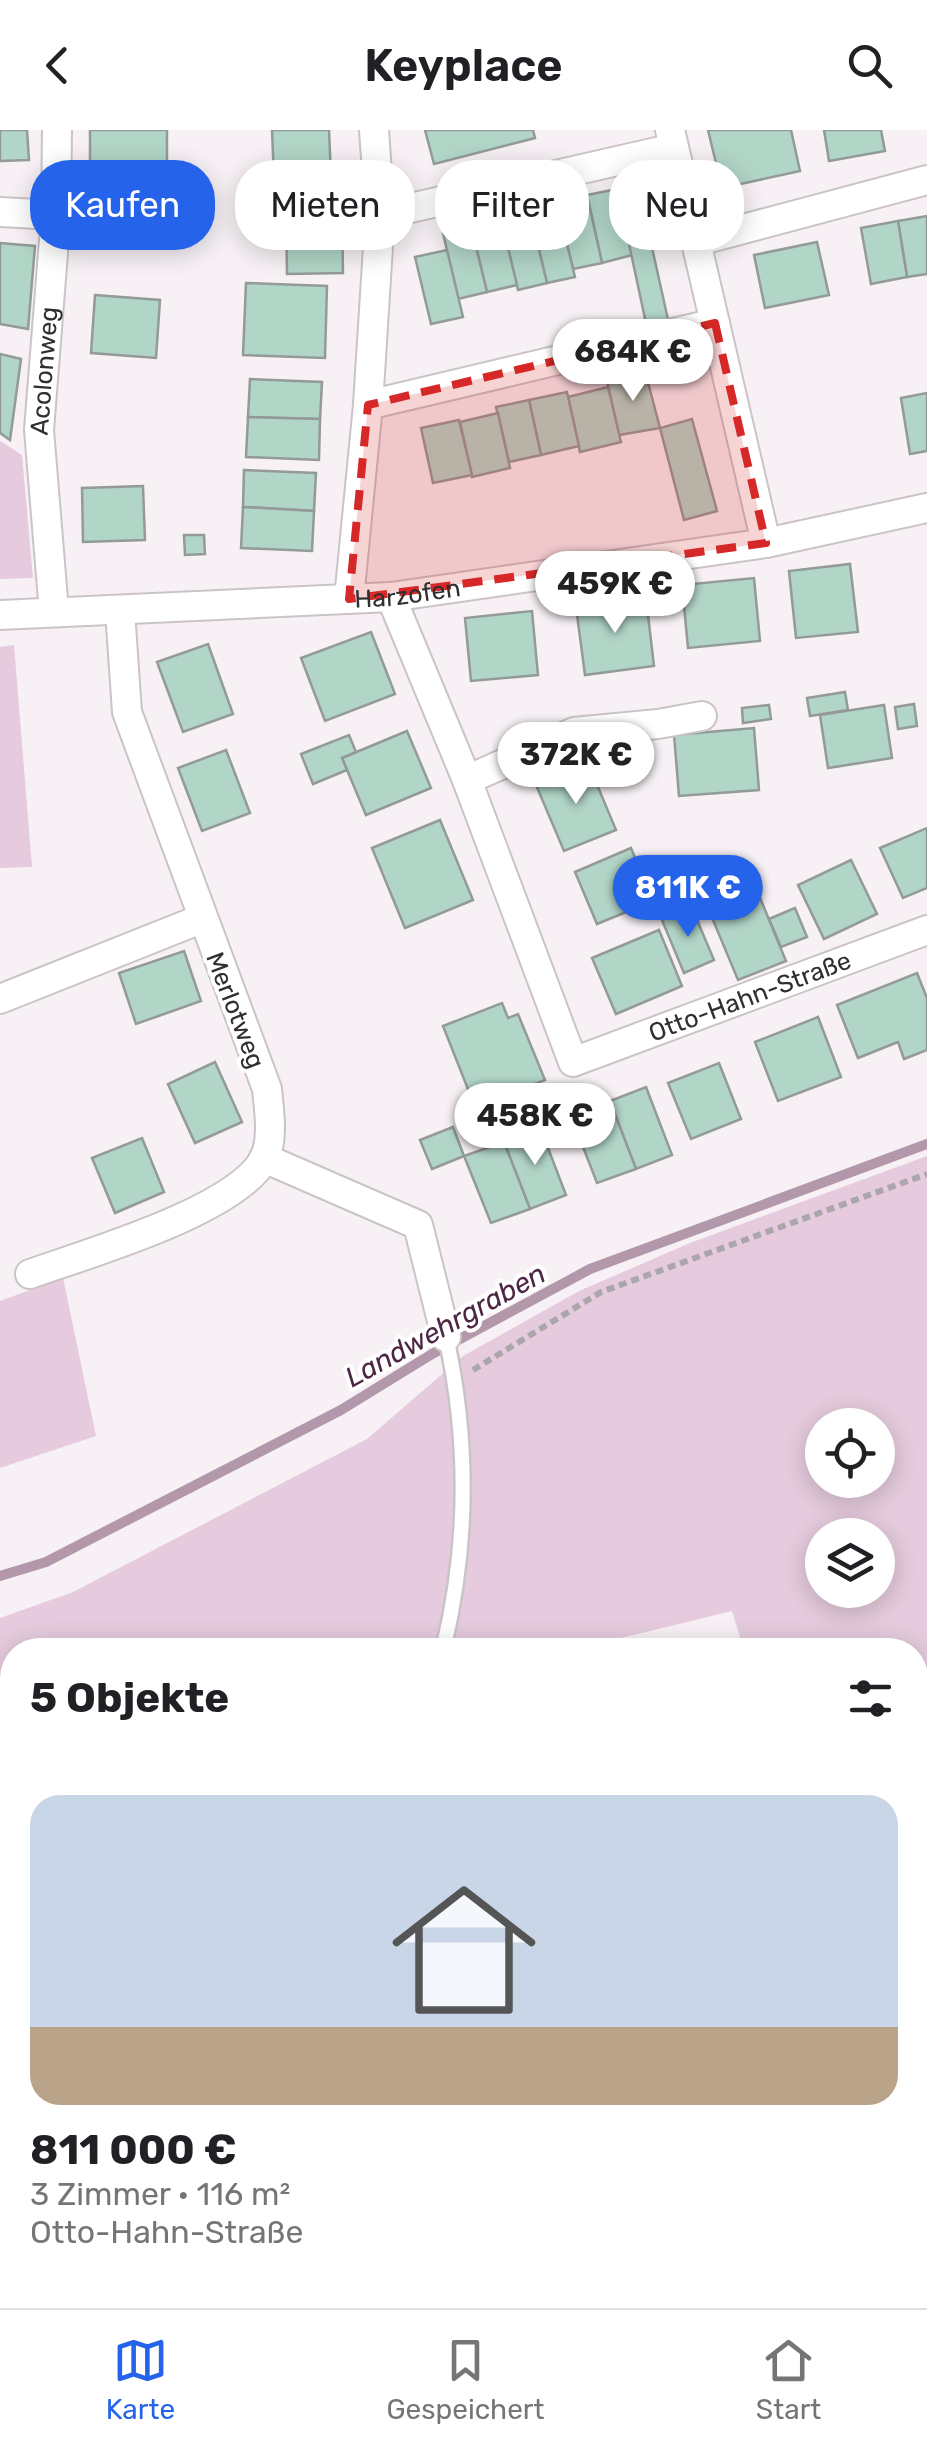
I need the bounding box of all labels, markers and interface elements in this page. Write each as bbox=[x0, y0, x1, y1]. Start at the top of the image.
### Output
icon: back bbox=[30, 38, 85, 93]
icon: search bbox=[842, 38, 897, 93]
text: Keyplace bbox=[364, 39, 563, 92]
chip: Kaufen bbox=[30, 160, 215, 250]
chip: Mieten bbox=[235, 160, 415, 250]
chip: Filter bbox=[435, 160, 589, 250]
chip: Neu bbox=[609, 160, 744, 250]
street label: Acolonweg bbox=[25, 305, 64, 436]
pin: 684K € bbox=[552, 319, 714, 404]
text: 684K € bbox=[574, 332, 692, 370]
pin: 459K € bbox=[534, 551, 696, 636]
text: 459K € bbox=[557, 564, 673, 602]
street label: Harzofen bbox=[354, 573, 462, 614]
pin: 372K € bbox=[495, 722, 657, 807]
text: 372K € bbox=[519, 735, 633, 773]
pin: 811K € bbox=[607, 855, 769, 940]
text: 811K € bbox=[635, 868, 741, 906]
street label: Otto-Hahn-Straße bbox=[645, 946, 855, 1048]
street label: Merlotweg bbox=[200, 948, 271, 1072]
pin: 458K € bbox=[454, 1083, 616, 1168]
text: 458K € bbox=[476, 1096, 594, 1134]
water label: Landwehrgraben bbox=[339, 1257, 551, 1394]
map controls bbox=[805, 1408, 895, 1608]
button: locate bbox=[805, 1408, 895, 1498]
button: layers bbox=[805, 1518, 895, 1608]
icon: filters bbox=[843, 1671, 898, 1726]
text: 5 Objekte bbox=[30, 1673, 229, 1723]
icon: home bbox=[374, 1860, 554, 2040]
text: 811 000 € bbox=[30, 2125, 237, 2175]
text: 3 Zimmer · 116 m² bbox=[30, 2175, 290, 2213]
text: Otto-Hahn-Straße bbox=[30, 2213, 303, 2251]
tab: Karte bbox=[106, 2333, 175, 2426]
tab: Gespeichert bbox=[386, 2333, 544, 2426]
tab: Start bbox=[756, 2333, 821, 2426]

